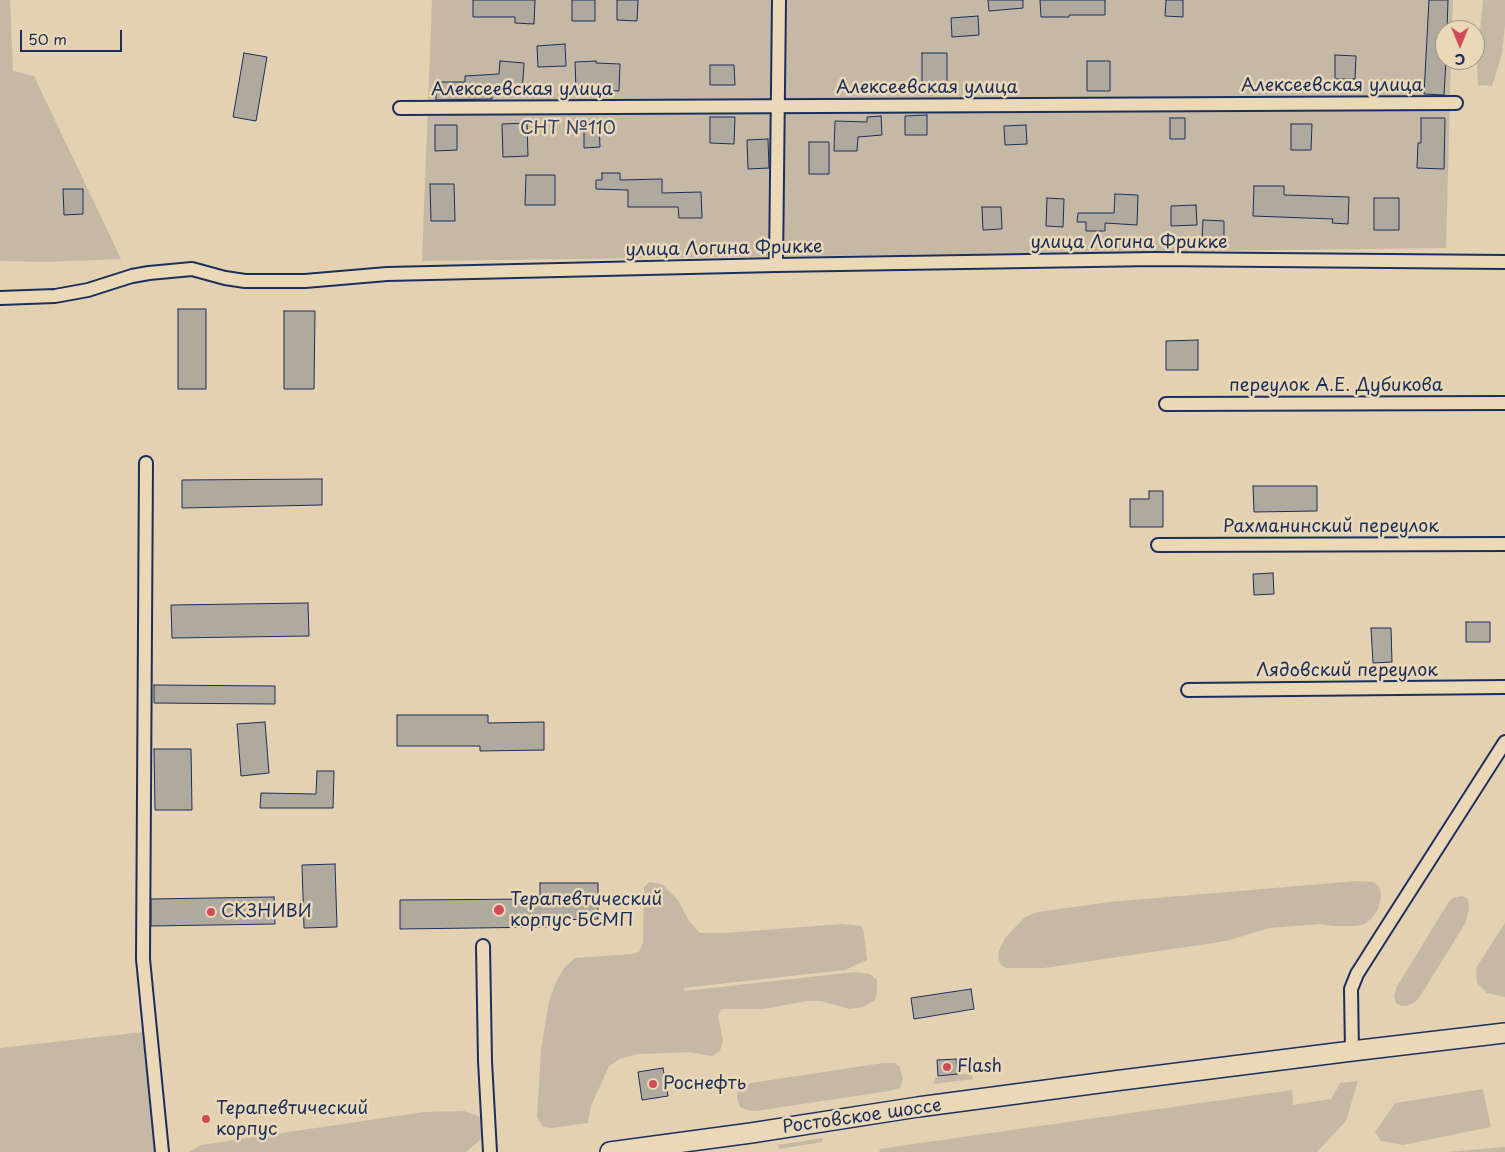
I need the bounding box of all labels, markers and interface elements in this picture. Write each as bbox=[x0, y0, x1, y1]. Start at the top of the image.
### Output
scale bar bbox=[22, 20, 125, 52]
north arrow bbox=[1435, 20, 1485, 70]
text: 50 m bbox=[28, 27, 67, 50]
text: С bbox=[1455, 49, 1465, 70]
street label: Алексеевская улица bbox=[1241, 75, 1423, 97]
street label: Алексеевская улица bbox=[836, 77, 1018, 99]
street label: Алексеевская улица bbox=[431, 79, 613, 101]
park label: СНТ №110 bbox=[520, 118, 616, 140]
street label: улица Логина Фрикке bbox=[1030, 232, 1228, 254]
street label: улица Логина Фрикке bbox=[625, 236, 823, 262]
street label: переулок А.Е. Дубикова bbox=[1229, 375, 1443, 397]
street label: Рахманинский переулок bbox=[1223, 516, 1439, 538]
street label: Лядовский переулок bbox=[1256, 660, 1438, 682]
place label: Терапевтический корпус БСМП bbox=[510, 889, 662, 932]
place label: СКЗНИВИ bbox=[221, 901, 312, 923]
marker: Терапевтический корпус БСМП bbox=[492, 903, 506, 917]
marker: СКЗНИВИ bbox=[205, 906, 217, 918]
place label: Flash bbox=[957, 1056, 1002, 1078]
marker: Flash bbox=[941, 1061, 953, 1073]
place label: Роснефть bbox=[663, 1073, 746, 1095]
marker: Роснефть bbox=[647, 1078, 659, 1090]
street label: Ростовское шоссе bbox=[781, 1095, 943, 1139]
place label: Терапевтический корпус bbox=[216, 1098, 368, 1140]
marker: Терапевтический корпус bbox=[200, 1113, 212, 1125]

